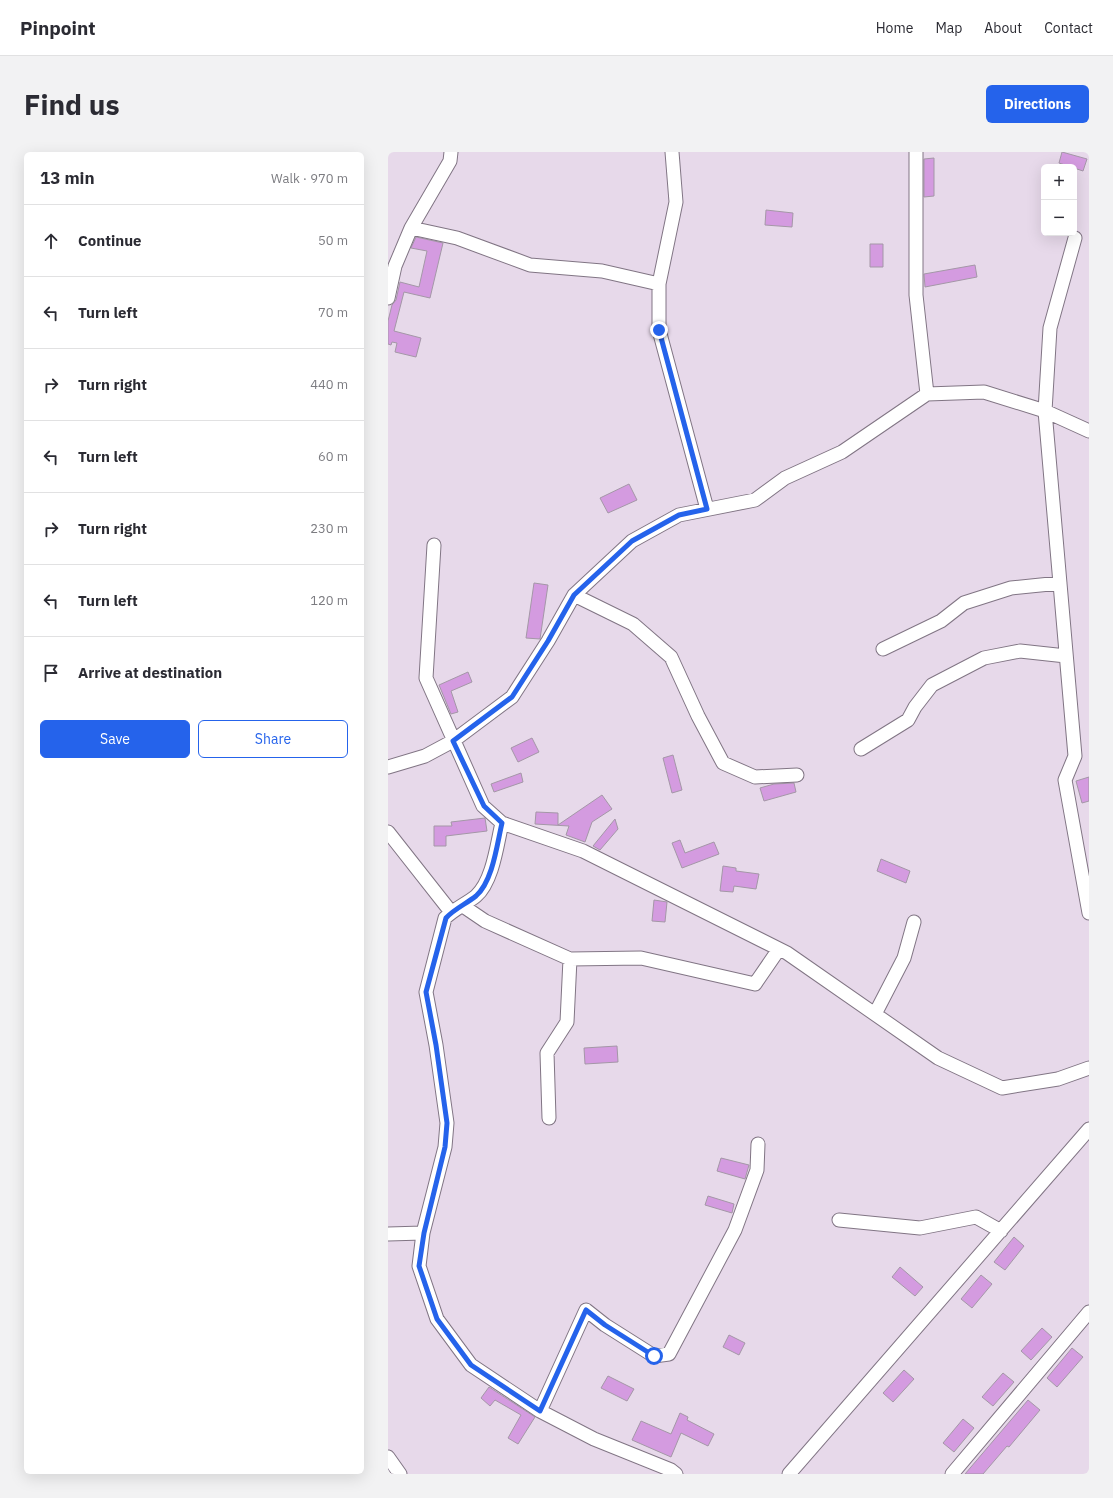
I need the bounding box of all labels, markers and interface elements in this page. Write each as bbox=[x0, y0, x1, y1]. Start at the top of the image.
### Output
text: Pinpoint bbox=[20, 16, 96, 40]
text: Home bbox=[876, 19, 913, 37]
text: Map bbox=[935, 19, 962, 37]
text: About bbox=[984, 19, 1022, 37]
text: Contact bbox=[1044, 19, 1093, 37]
button: Directions bbox=[986, 85, 1089, 123]
text: Find us bbox=[24, 86, 120, 123]
map controls bbox=[1041, 164, 1077, 236]
button: + bbox=[1041, 164, 1077, 200]
text: 13 min bbox=[40, 167, 95, 189]
text: Walk · 970 m bbox=[271, 170, 348, 187]
button: − bbox=[1041, 200, 1077, 236]
icon: ahead bbox=[40, 230, 62, 252]
text: Continue bbox=[78, 231, 142, 250]
text: 50 m bbox=[318, 232, 348, 249]
icon: left bbox=[40, 302, 62, 324]
text: Turn left bbox=[78, 303, 138, 322]
text: 70 m bbox=[318, 304, 348, 321]
route end bbox=[650, 321, 668, 339]
icon: right bbox=[40, 374, 62, 396]
text: Turn right bbox=[78, 375, 147, 394]
text: 440 m bbox=[310, 376, 348, 393]
icon: left bbox=[40, 446, 62, 468]
text: Turn left bbox=[78, 447, 138, 466]
text: 60 m bbox=[318, 448, 348, 465]
icon: right bbox=[40, 518, 62, 540]
text: Turn right bbox=[78, 519, 147, 538]
text: 230 m bbox=[310, 520, 348, 537]
icon: left bbox=[40, 590, 62, 612]
text: Turn left bbox=[78, 591, 138, 610]
text: 120 m bbox=[310, 592, 348, 609]
icon: arrive bbox=[40, 662, 62, 684]
text: Arrive at destination bbox=[78, 663, 222, 682]
button: Save bbox=[40, 720, 190, 758]
button: Share bbox=[198, 720, 348, 758]
route start bbox=[645, 1347, 663, 1365]

